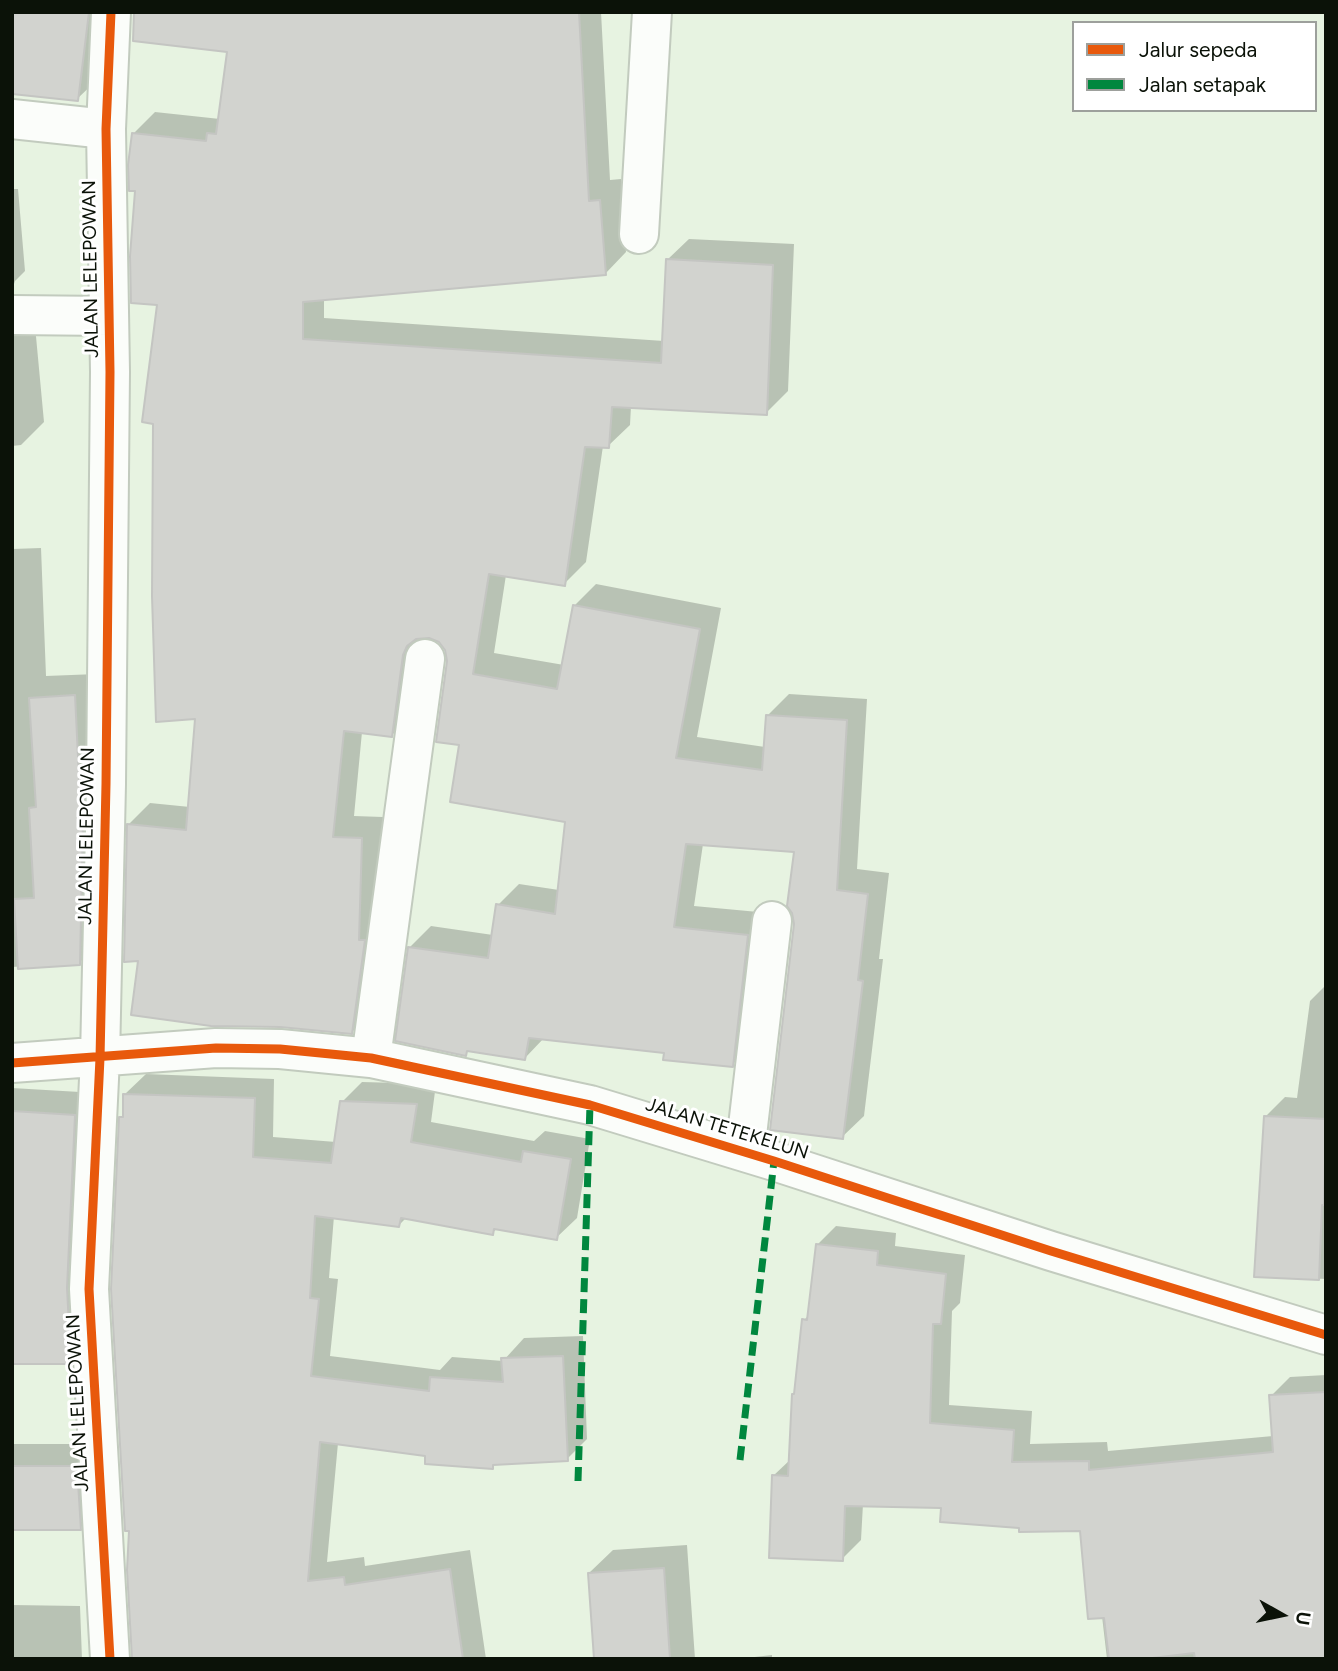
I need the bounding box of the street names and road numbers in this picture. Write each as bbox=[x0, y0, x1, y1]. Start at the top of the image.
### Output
street label: JALAN LELEPOWAN bbox=[78, 180, 104, 358]
street label: JALAN LELEPOWAN bbox=[74, 747, 100, 925]
street label: JALAN TETEKELUN bbox=[643, 1093, 811, 1165]
street label: JALAN LELEPOWAN bbox=[62, 1314, 94, 1492]

